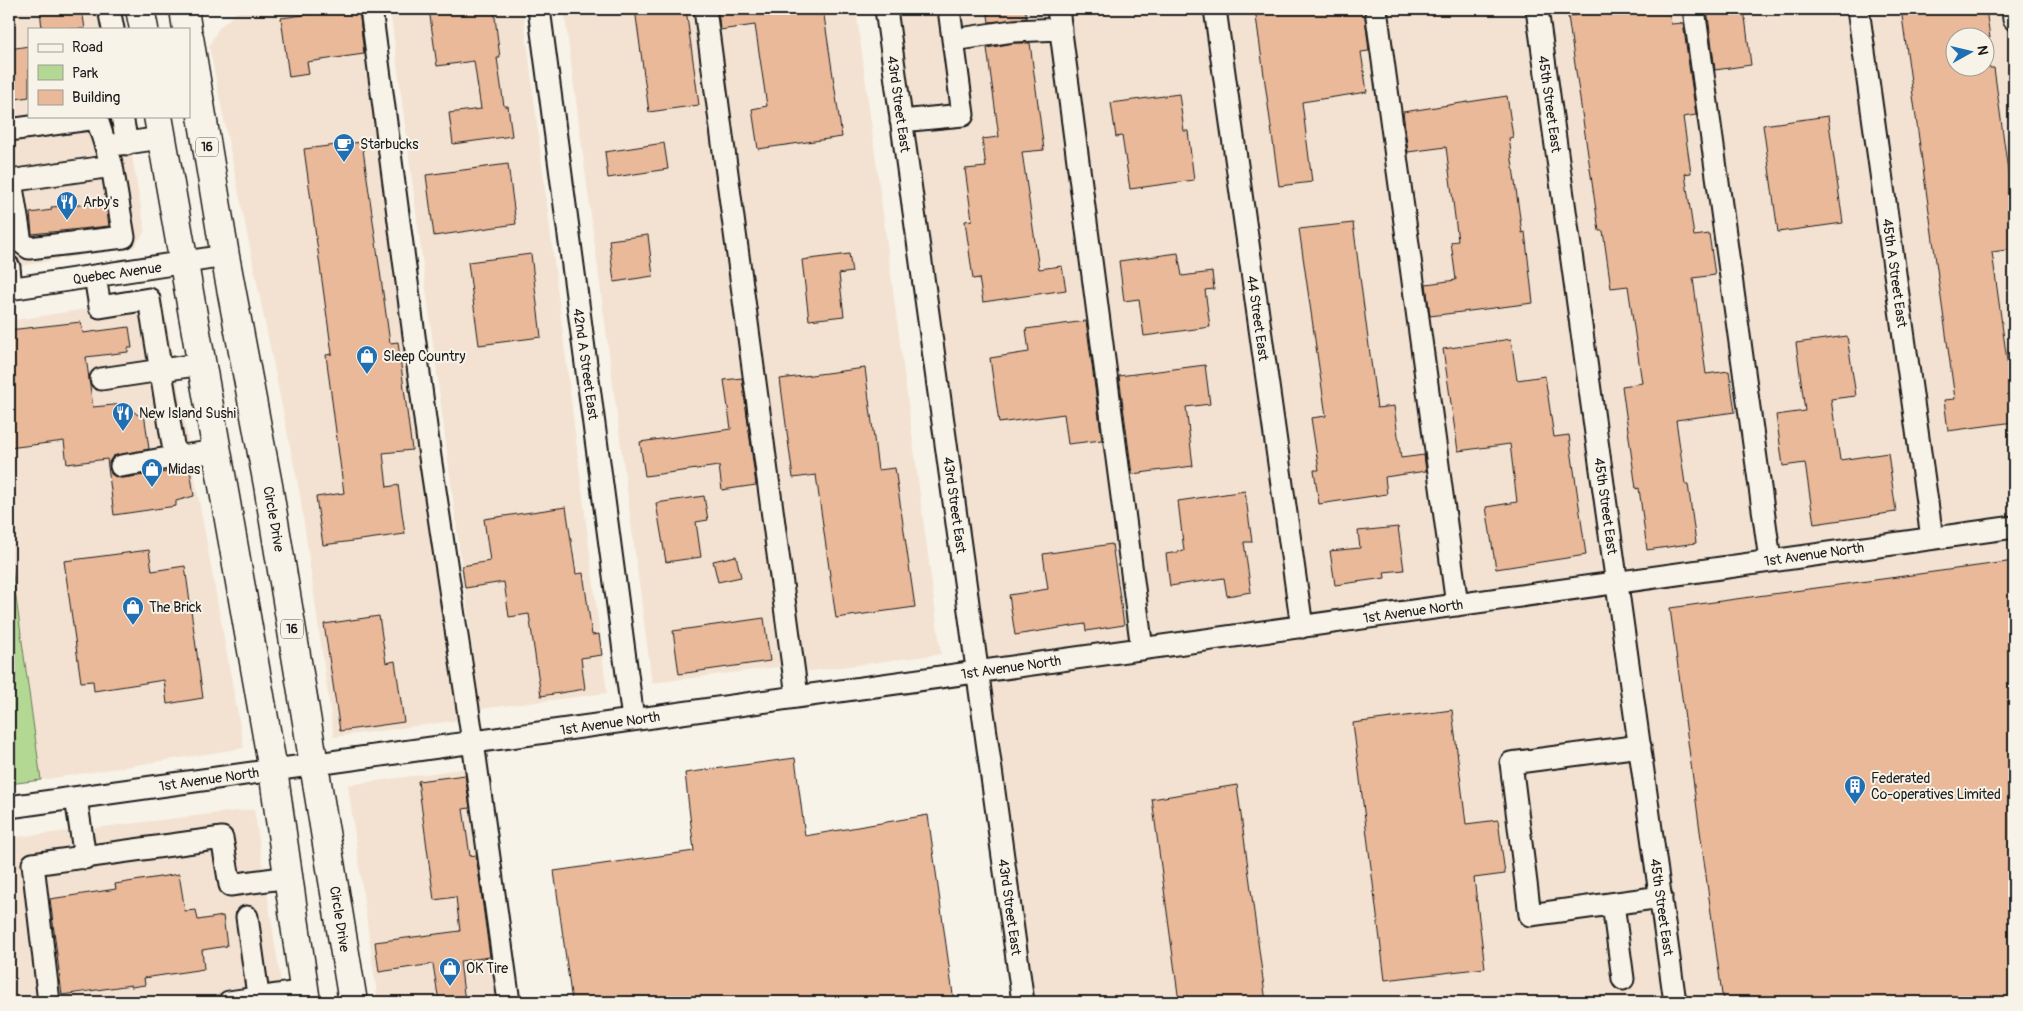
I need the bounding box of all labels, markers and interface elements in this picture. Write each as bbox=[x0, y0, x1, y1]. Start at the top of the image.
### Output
legend bbox=[28, 28, 190, 118]
north arrow bbox=[1946, 28, 1996, 78]
text: Road bbox=[72, 38, 103, 57]
text: N bbox=[1973, 44, 1991, 56]
street label: 43rd Street East bbox=[883, 55, 914, 154]
street label: 45th Street East bbox=[1534, 55, 1565, 154]
text: Park bbox=[72, 64, 99, 83]
text: Building bbox=[72, 88, 120, 107]
cafe icon: Starbucks bbox=[332, 132, 356, 163]
place label: Starbucks bbox=[360, 136, 419, 153]
road number: 16 bbox=[196, 138, 218, 156]
restaurant icon: Arby's bbox=[55, 190, 79, 221]
place label: Arby's bbox=[83, 194, 119, 211]
street label: 45th A Street East bbox=[1878, 218, 1911, 329]
street label: Quebec Avenue bbox=[72, 259, 163, 288]
street label: 44 Street East bbox=[1243, 274, 1272, 362]
street label: 42nd A Street East bbox=[569, 307, 602, 421]
shop icon: Sleep Country bbox=[355, 344, 379, 375]
place label: Sleep Country bbox=[383, 348, 466, 365]
restaurant icon: New Island Sushi bbox=[111, 401, 135, 432]
place label: New Island Sushi bbox=[139, 405, 236, 422]
street label: 43rd Street East bbox=[939, 456, 970, 555]
shop icon: Midas bbox=[140, 457, 164, 488]
street label: 45th Street East bbox=[1590, 457, 1621, 556]
place label: Midas bbox=[168, 461, 201, 478]
street label: Circle Drive bbox=[259, 485, 288, 553]
street label: 1st Avenue North bbox=[1763, 539, 1865, 570]
shop icon: The Brick bbox=[121, 595, 145, 626]
street label: 1st Avenue North bbox=[1362, 596, 1464, 627]
place label: The Brick bbox=[149, 599, 202, 616]
road number: 16 bbox=[281, 620, 303, 638]
street label: 1st Avenue North bbox=[960, 652, 1062, 683]
street label: 1st Avenue North bbox=[559, 708, 661, 739]
street label: 1st Avenue North bbox=[158, 764, 260, 795]
place label: Federated Co-operatives Limited bbox=[1871, 770, 2001, 803]
building icon: Federated Co-operatives Limited bbox=[1843, 774, 1867, 805]
street label: 43rd Street East bbox=[994, 858, 1025, 957]
street label: 45th Street East bbox=[1646, 858, 1677, 957]
street label: Circle Drive bbox=[326, 885, 353, 953]
shop icon: OK Tire bbox=[438, 956, 462, 987]
place label: OK Tire bbox=[466, 960, 508, 977]

